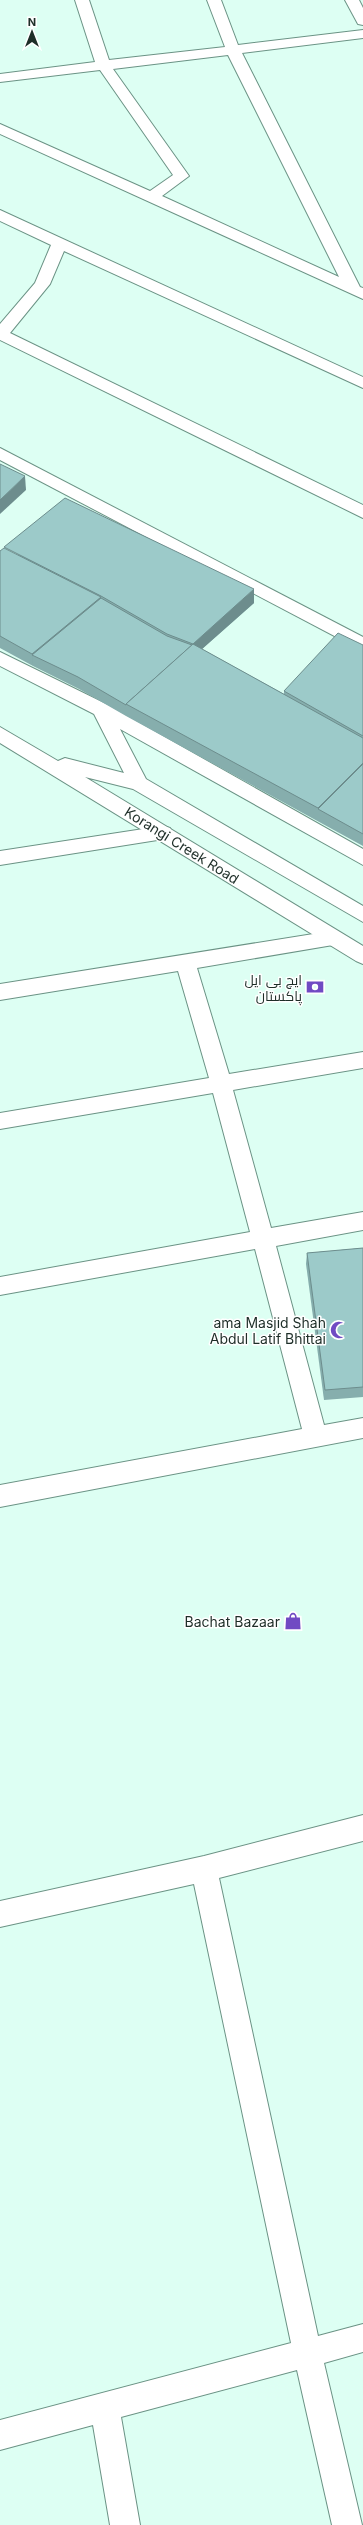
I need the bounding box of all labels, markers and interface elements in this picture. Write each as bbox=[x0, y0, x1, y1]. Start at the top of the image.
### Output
north arrow bbox=[12, 12, 52, 52]
text: N bbox=[28, 15, 36, 29]
street label: Korangi Creek Road bbox=[122, 803, 242, 887]
place label: ایچ بی ایل پاکستان bbox=[244, 971, 302, 1006]
bank icon: ایچ بی ایل پاکستان bbox=[305, 977, 325, 997]
place label: ama Masjid Shah Abdul Latif Bhittai bbox=[210, 1314, 326, 1347]
mosque icon: ama Masjid Shah Abdul Latif Bhittai bbox=[329, 1320, 349, 1340]
shop icon: Bachat Bazaar bbox=[283, 1611, 303, 1631]
place label: Bachat Bazaar bbox=[185, 1613, 280, 1630]

